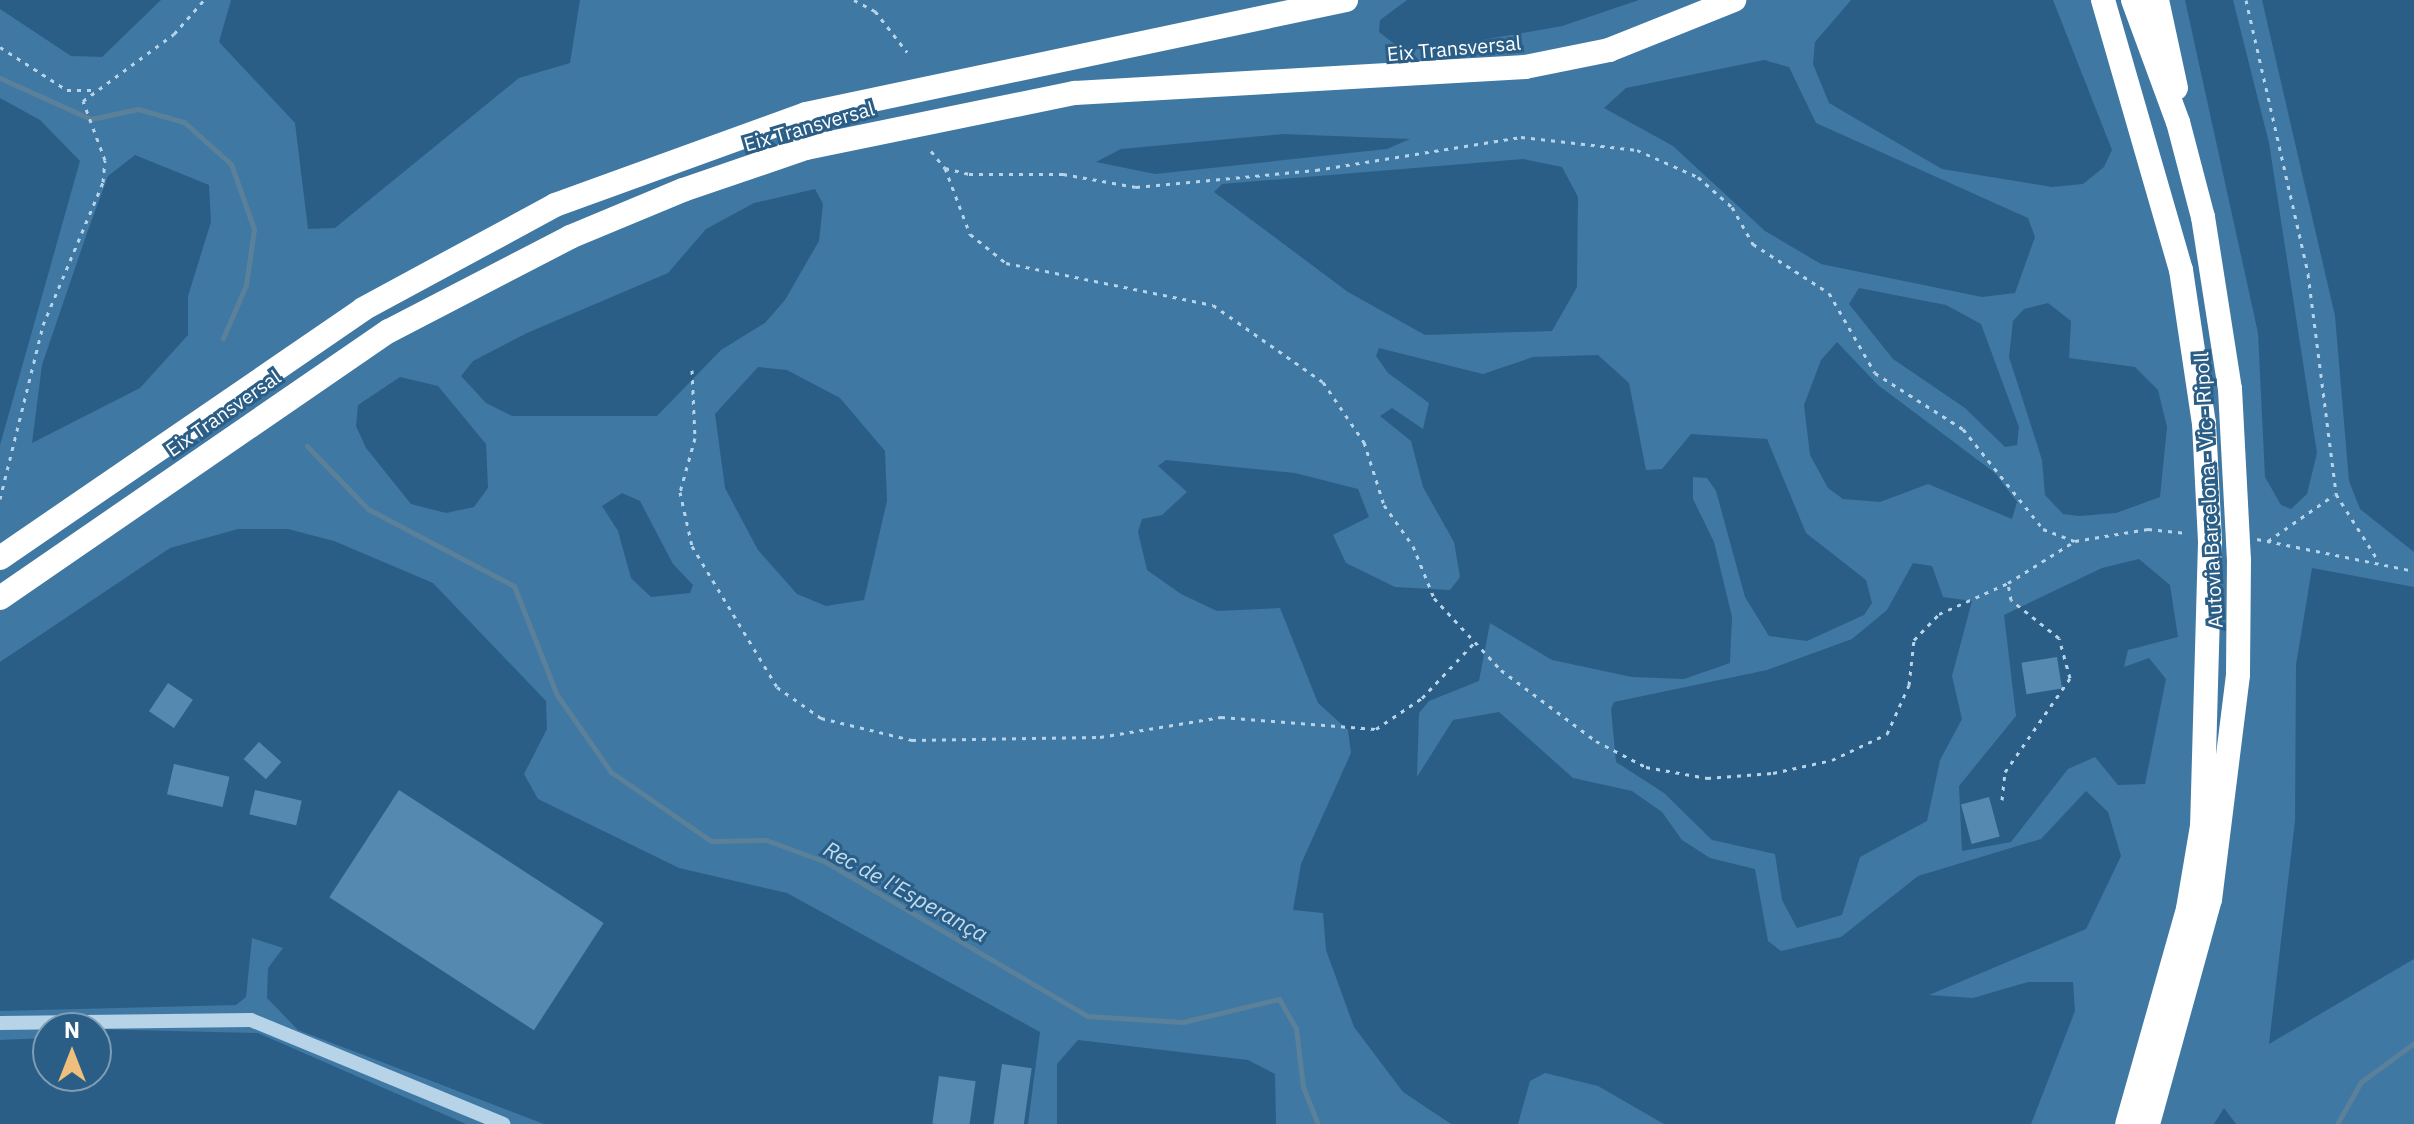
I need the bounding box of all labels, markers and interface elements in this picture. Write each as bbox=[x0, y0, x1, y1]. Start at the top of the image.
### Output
street label: Eix Transversal bbox=[1386, 30, 1522, 66]
street label: Eix Transversal bbox=[741, 96, 877, 156]
street label: Autovia Barcelona - Vic - Ripoll bbox=[2189, 351, 2227, 629]
street label: Eix Transversal bbox=[161, 365, 285, 461]
water label: Rec de l'Esperança bbox=[819, 835, 993, 947]
north arrow bbox=[32, 1012, 112, 1092]
text: N bbox=[64, 1015, 80, 1044]

